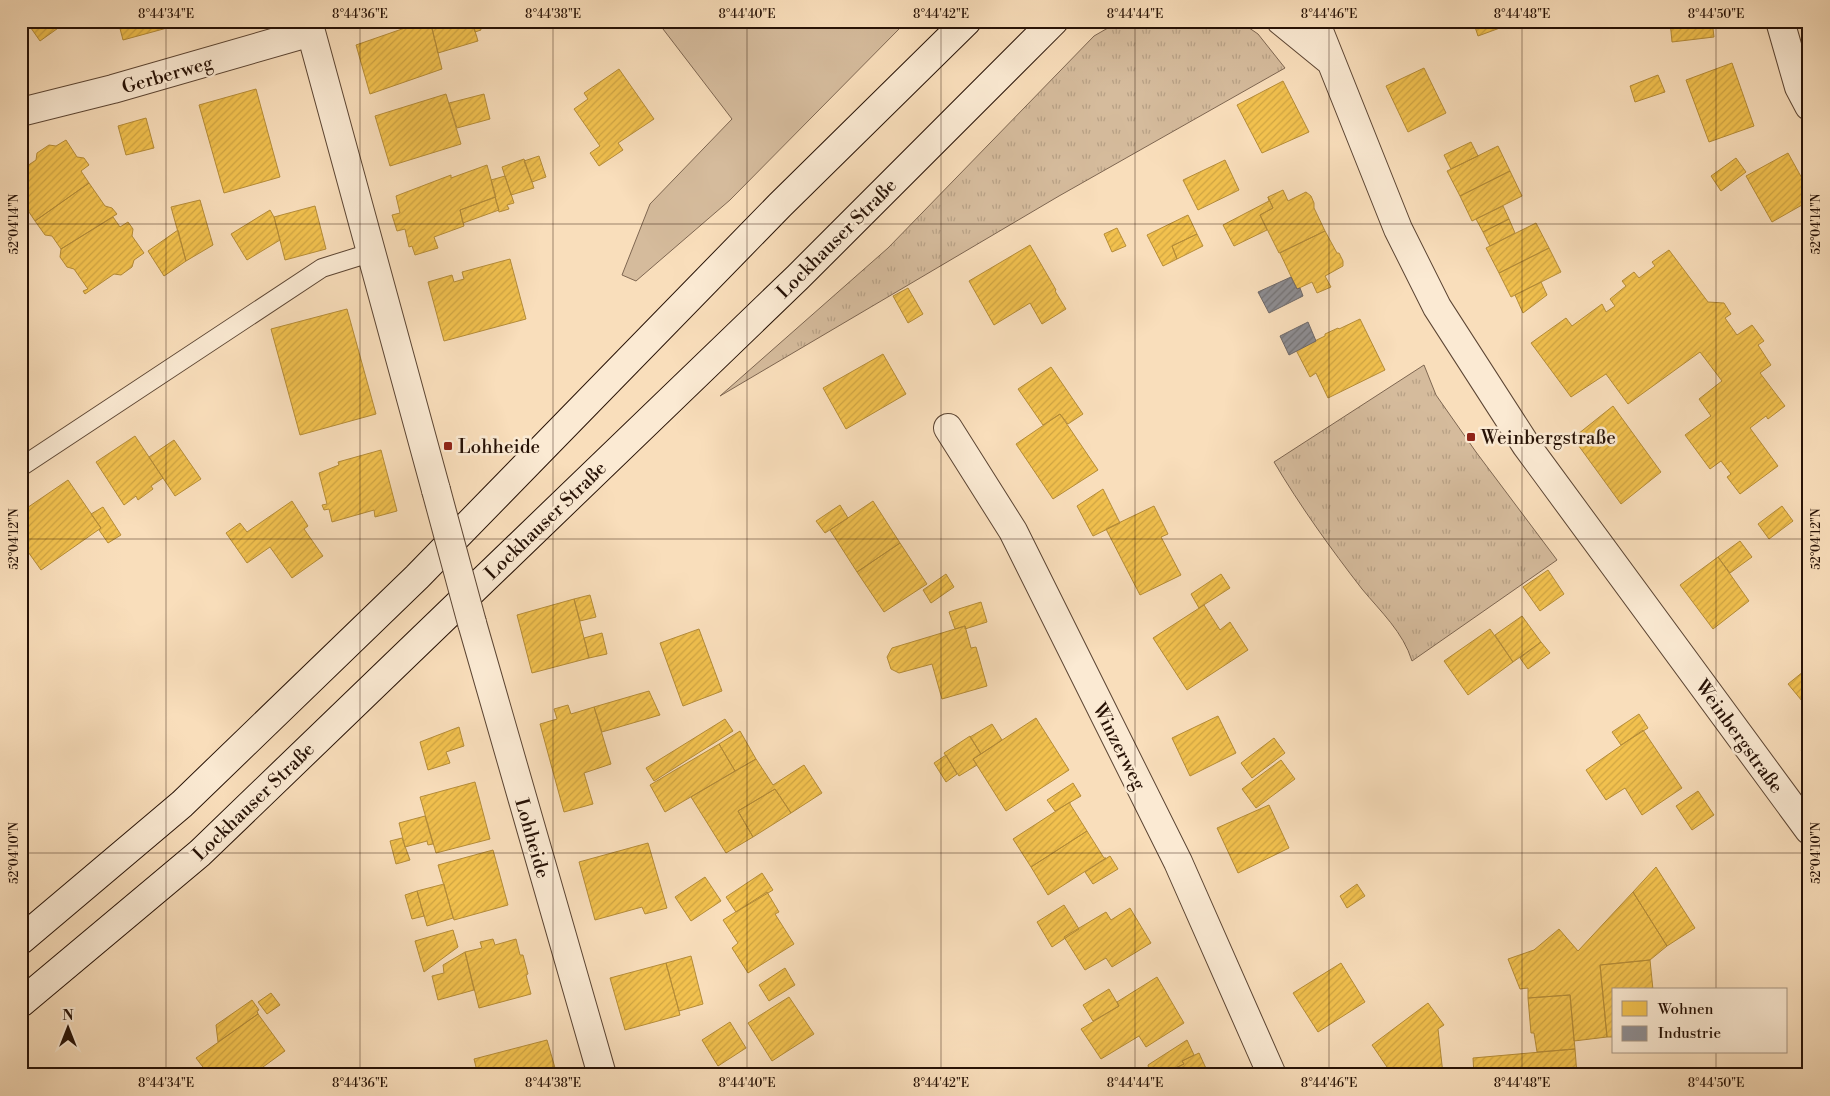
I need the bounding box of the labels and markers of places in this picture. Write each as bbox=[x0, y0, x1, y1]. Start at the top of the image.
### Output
place label: Weinbergstraße bbox=[1480, 426, 1616, 450]
marker: Weinbergstraße bbox=[1465, 431, 1477, 443]
place label: Lohheide bbox=[458, 435, 540, 459]
marker: Lohheide bbox=[442, 440, 454, 452]

